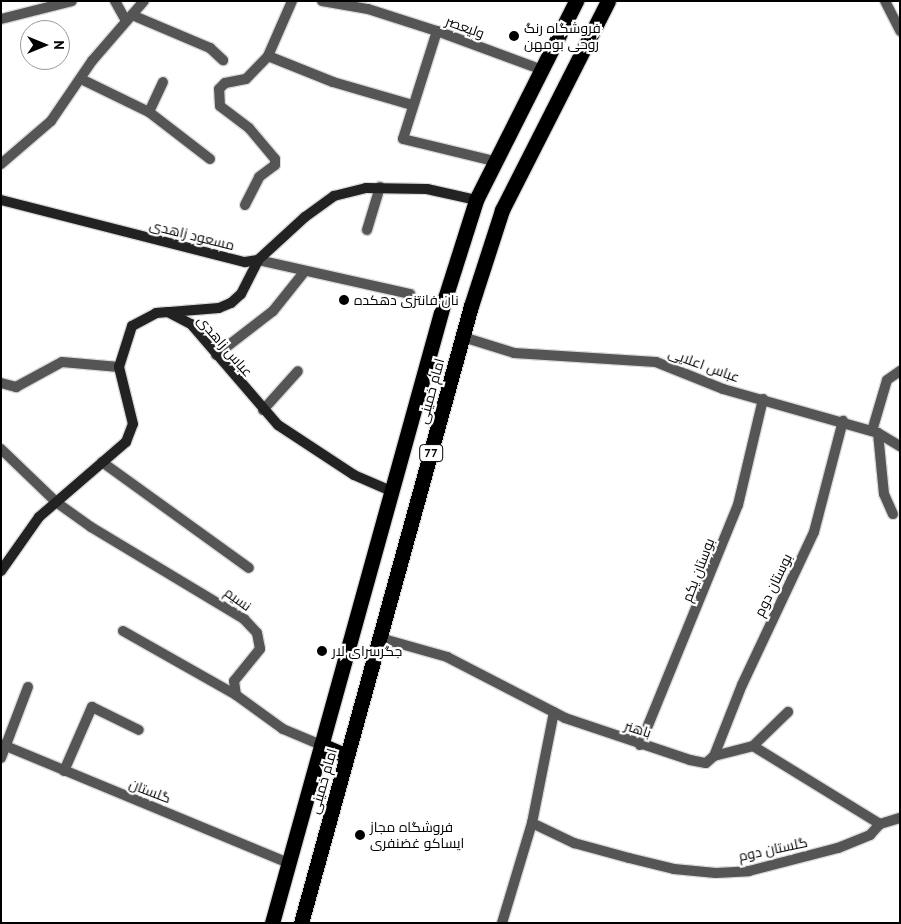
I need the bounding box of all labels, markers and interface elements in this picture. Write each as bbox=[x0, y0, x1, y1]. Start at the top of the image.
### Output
street label: ولیعصر bbox=[443, 12, 487, 42]
north arrow bbox=[20, 20, 70, 70]
place label: فروشگاه رنگ روحی بومهن bbox=[524, 20, 601, 52]
marker: فروشگاه رنگ روحی بومهن bbox=[508, 30, 520, 42]
text: N bbox=[50, 40, 68, 50]
street label: مسعود زاهدی bbox=[148, 216, 236, 254]
place label: نان فانتزی دهکده bbox=[354, 292, 459, 308]
marker: نان فانتزی دهکده bbox=[338, 294, 350, 306]
street label: عباس زاهدی bbox=[194, 312, 256, 380]
street label: عباس اعلایی bbox=[666, 344, 742, 386]
street label: امام خمینی bbox=[414, 356, 448, 426]
road number: 77 bbox=[418, 443, 444, 462]
street label: بوستان یکم bbox=[678, 536, 718, 604]
street label: بوستان دوم bbox=[751, 551, 795, 619]
street label: نسیم bbox=[221, 584, 255, 614]
place label: جگرسرای لار bbox=[332, 643, 402, 659]
marker: جگرسرای لار bbox=[316, 645, 328, 657]
street label: باهنر bbox=[622, 717, 654, 741]
street label: امام خمینی bbox=[306, 746, 340, 816]
street label: گلستان bbox=[127, 775, 173, 807]
place label: فروشگاه مجاز ایساکو غضنفری bbox=[370, 819, 464, 852]
marker: فروشگاه مجاز ایساکو غضنفری bbox=[354, 829, 366, 841]
street label: گلستان دوم bbox=[737, 833, 809, 865]

